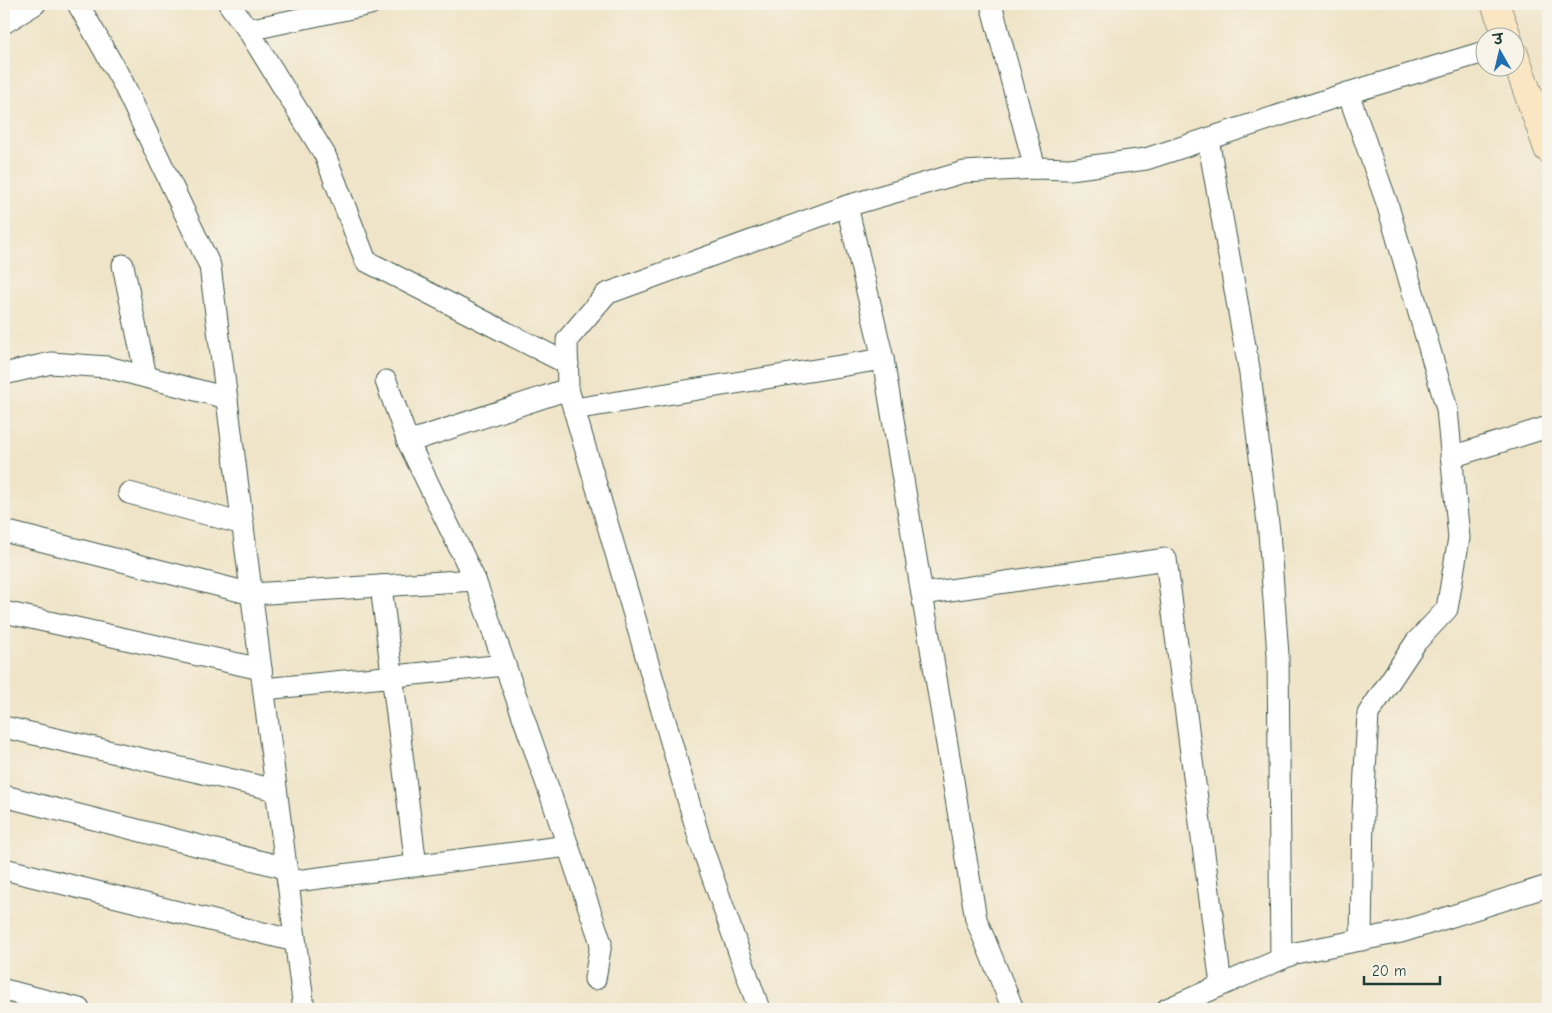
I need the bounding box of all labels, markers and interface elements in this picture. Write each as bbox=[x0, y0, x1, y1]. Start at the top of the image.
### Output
north arrow bbox=[1474, 28, 1524, 78]
text: उ bbox=[1490, 30, 1506, 49]
scale bar bbox=[1364, 953, 1441, 985]
text: 20 m bbox=[1372, 962, 1406, 980]

